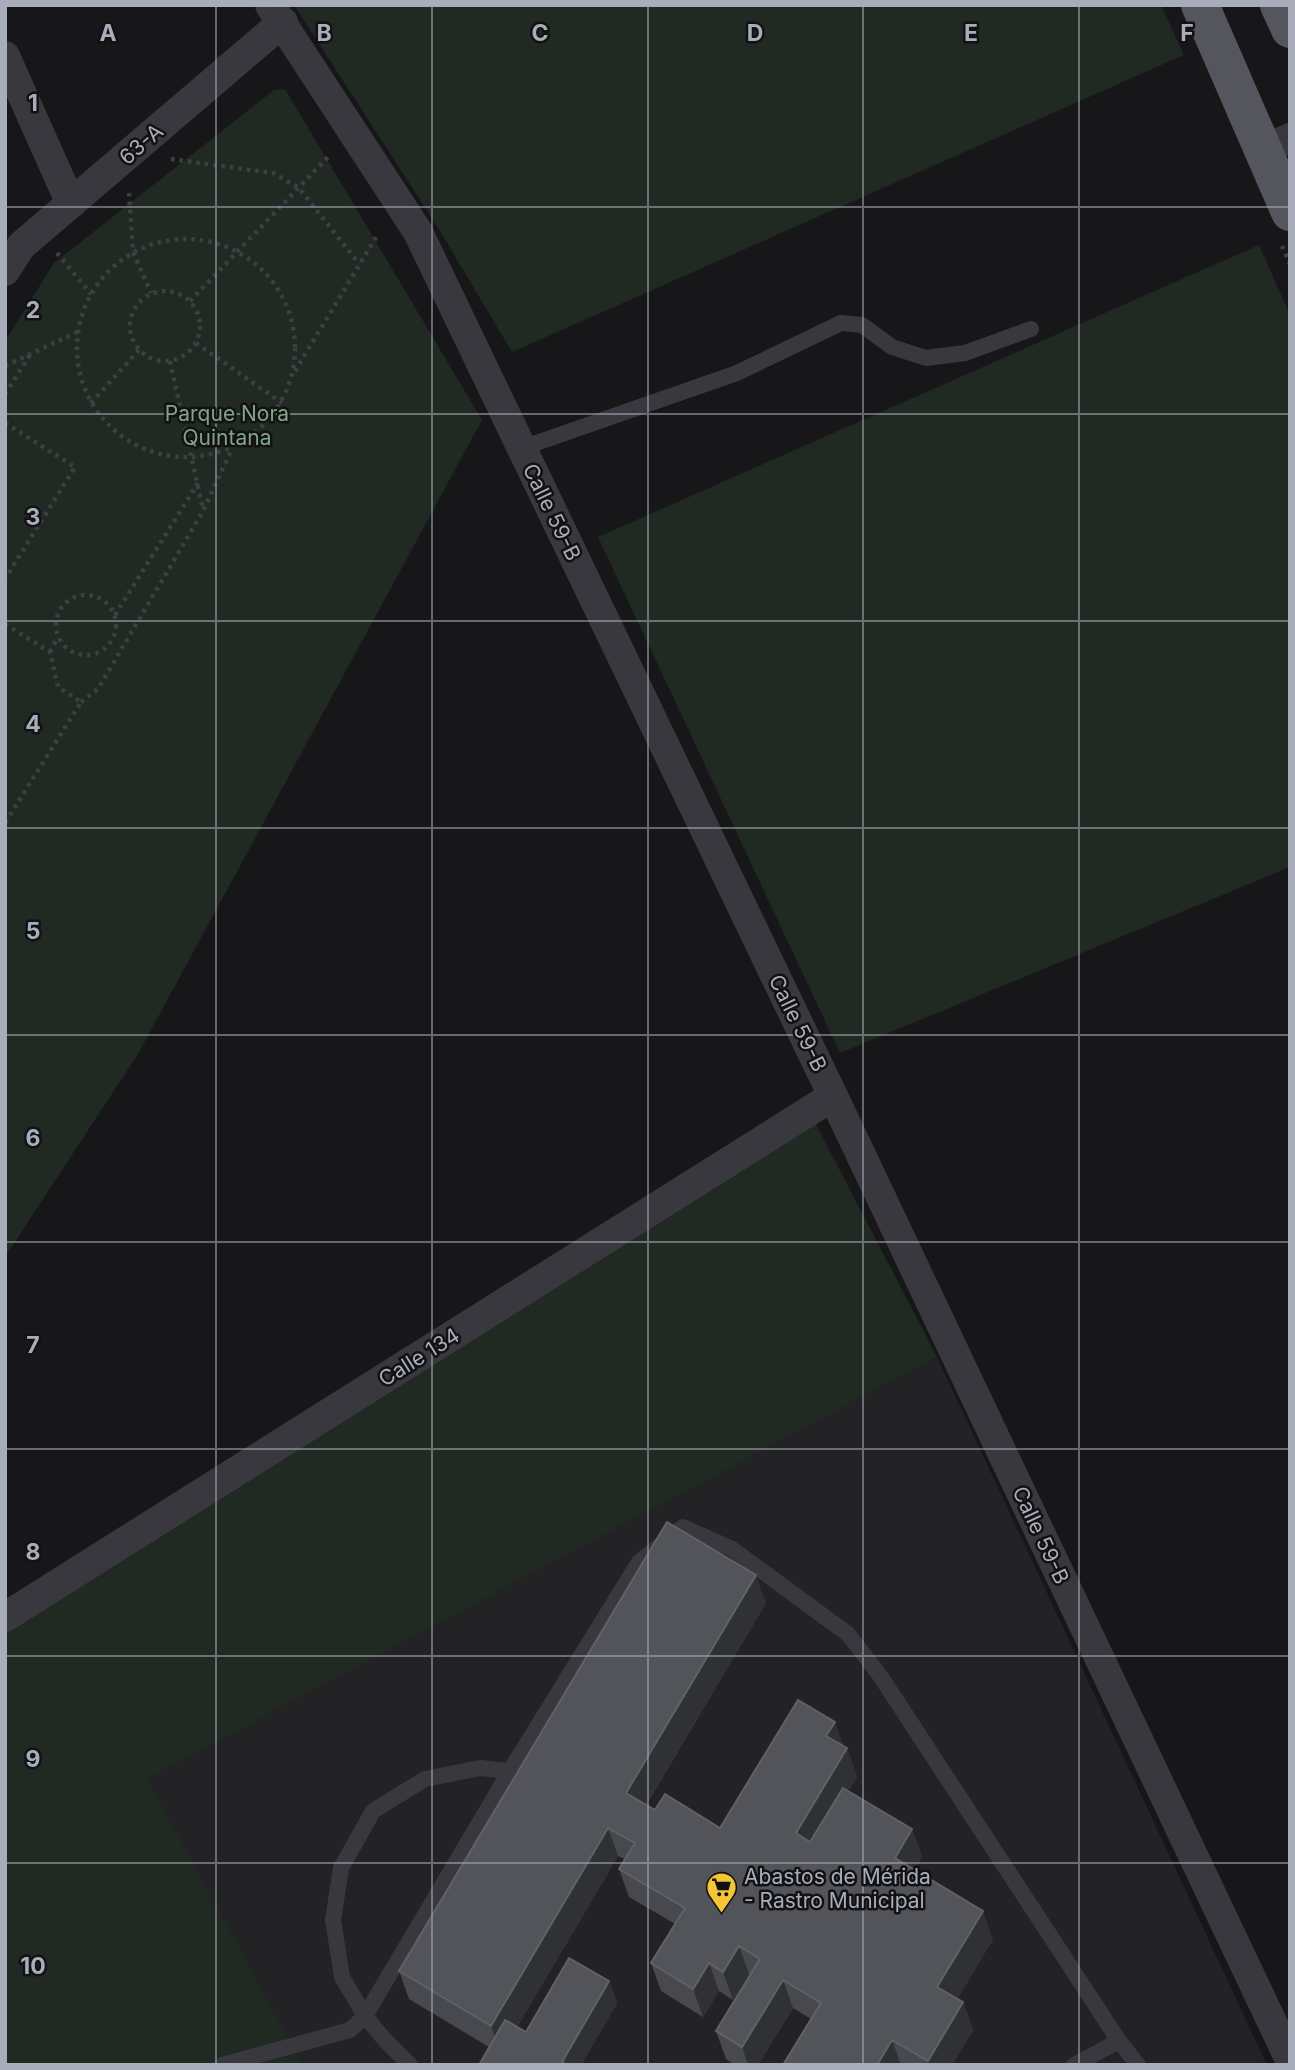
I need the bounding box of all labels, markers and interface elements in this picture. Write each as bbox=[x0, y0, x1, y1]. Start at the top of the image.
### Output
text: A bbox=[99, 19, 117, 47]
text: B bbox=[316, 19, 332, 47]
text: C bbox=[531, 19, 549, 47]
text: D bbox=[747, 19, 763, 47]
text: E bbox=[964, 19, 978, 47]
text: F bbox=[1180, 19, 1194, 47]
text: 1 bbox=[28, 89, 38, 117]
street label: 63-A bbox=[114, 118, 168, 170]
text: 2 bbox=[26, 296, 40, 324]
park label: Parque Nora Quintana bbox=[165, 401, 289, 450]
street label: Calle 59-B bbox=[518, 459, 586, 565]
text: 3 bbox=[26, 503, 40, 531]
text: 4 bbox=[25, 710, 41, 738]
text: 5 bbox=[26, 917, 40, 945]
street label: Calle 59-B bbox=[764, 970, 832, 1076]
text: 6 bbox=[26, 1124, 40, 1152]
street label: Calle 134 bbox=[374, 1322, 464, 1392]
text: 7 bbox=[26, 1331, 40, 1359]
street label: Calle 59-B bbox=[1008, 1482, 1074, 1588]
text: 8 bbox=[26, 1538, 40, 1566]
text: 9 bbox=[26, 1745, 40, 1773]
place label: Abastos de Mérida - Rastro Municipal bbox=[744, 1864, 931, 1913]
supermarket icon: Abastos de Mérida - Rastro Municipal bbox=[704, 1871, 738, 1915]
text: 10 bbox=[20, 1952, 46, 1980]

